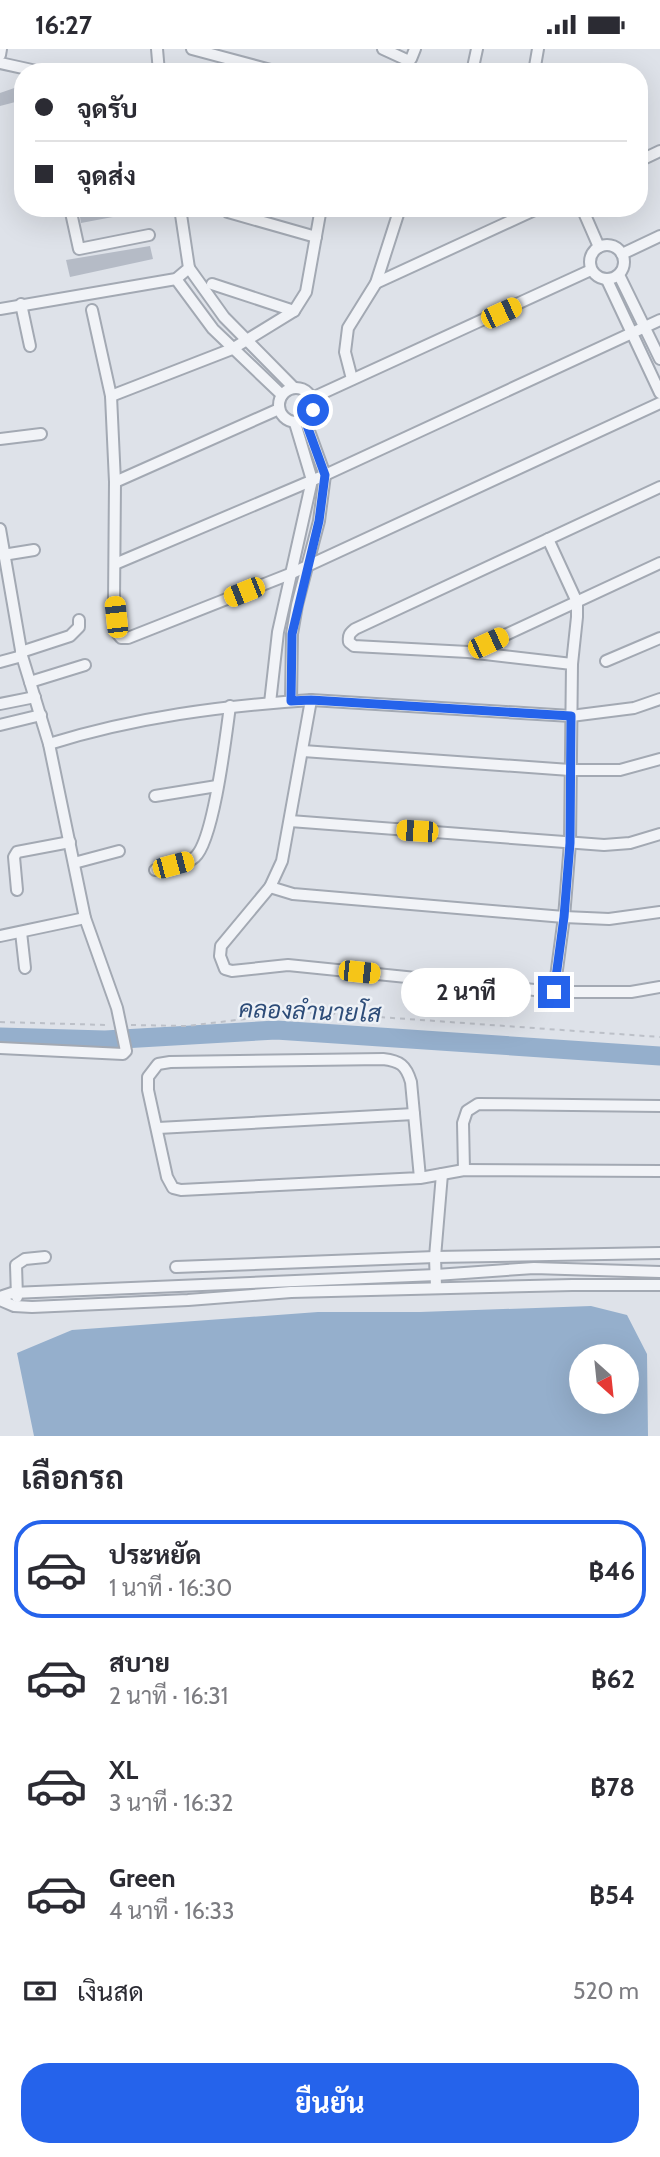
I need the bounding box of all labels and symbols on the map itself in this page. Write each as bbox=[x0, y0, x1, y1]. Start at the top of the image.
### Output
car bbox=[478, 295, 525, 331]
route start bbox=[297, 394, 329, 426]
car bbox=[221, 574, 268, 610]
car bbox=[104, 595, 129, 639]
car bbox=[465, 625, 512, 661]
car bbox=[396, 819, 439, 843]
car bbox=[150, 849, 197, 881]
car bbox=[338, 959, 381, 985]
callout: 2 นาที bbox=[400, 967, 530, 1017]
route end bbox=[538, 976, 570, 1008]
water label: คลองลำนายโส bbox=[238, 993, 383, 1028]
north arrow bbox=[569, 1344, 639, 1414]

